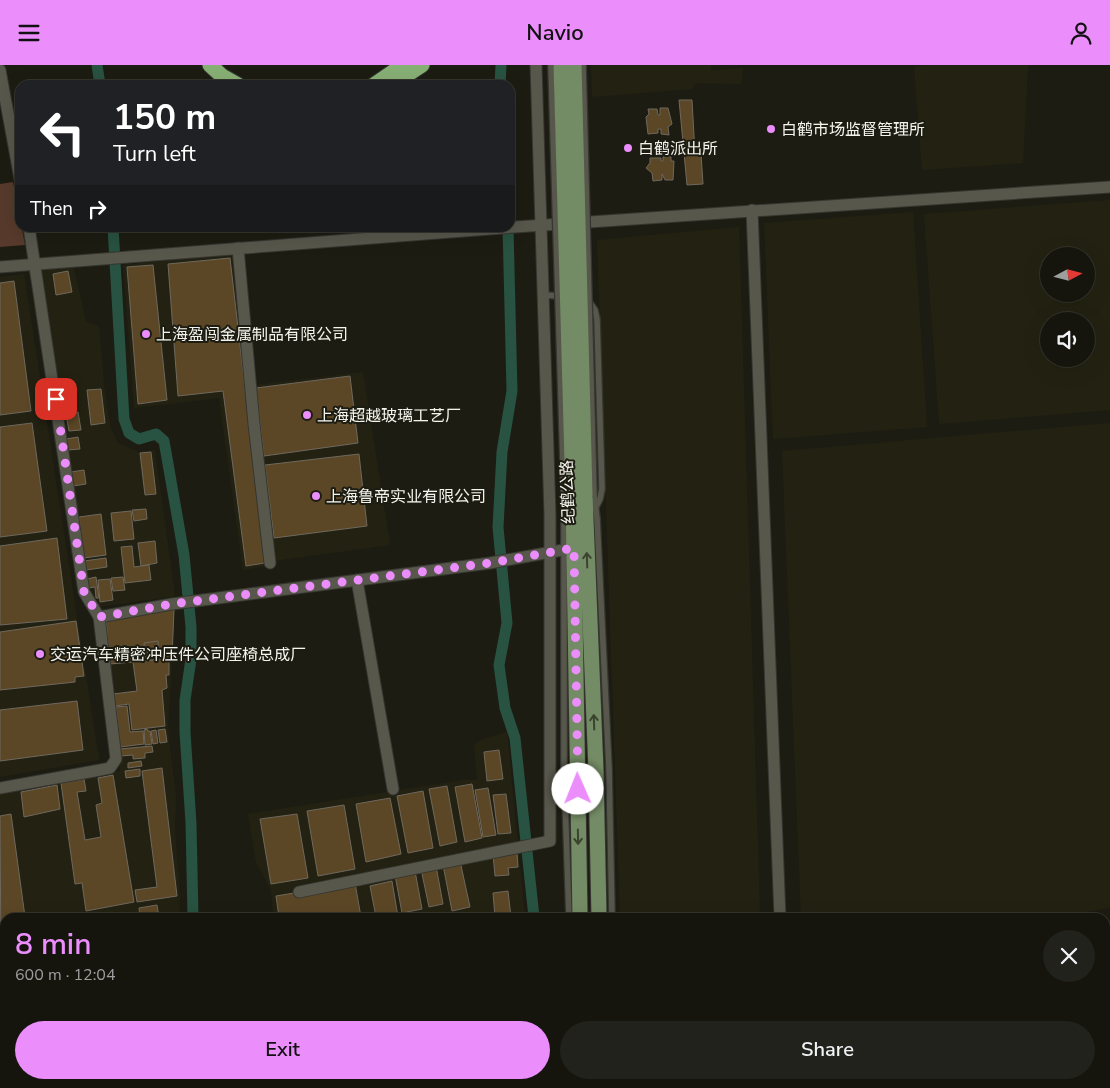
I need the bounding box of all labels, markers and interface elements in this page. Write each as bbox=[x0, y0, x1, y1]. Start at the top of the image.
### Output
text: Navio bbox=[526, 18, 584, 48]
icon: menu bbox=[15, 19, 43, 47]
icon: person bbox=[1067, 19, 1095, 47]
text: 150 m bbox=[113, 94, 216, 141]
icon: left bbox=[30, 100, 95, 165]
place label: 白鹤市场监督管理所 bbox=[781, 119, 925, 141]
marker: 白鹤市场监督管理所 bbox=[765, 123, 777, 135]
place label: 白鹤派出所 bbox=[638, 138, 718, 160]
text: Turn left bbox=[113, 139, 196, 169]
marker: 白鹤派出所 bbox=[622, 142, 634, 154]
icon: right bbox=[83, 195, 111, 223]
text: Then bbox=[30, 196, 73, 222]
north arrow bbox=[1040, 247, 1095, 303]
map controls bbox=[1040, 247, 1095, 367]
button: sound bbox=[1040, 312, 1095, 367]
place label: 上海盈闯金属制品有限公司 bbox=[156, 324, 348, 346]
marker: 上海盈闯金属制品有限公司 bbox=[140, 328, 152, 340]
pin bbox=[35, 378, 77, 420]
icon: arrive bbox=[42, 385, 70, 413]
place label: 上海超越玻璃工艺厂 bbox=[317, 405, 461, 427]
marker: 上海超越玻璃工艺厂 bbox=[301, 409, 313, 421]
street label: 纪鹤公路 bbox=[556, 460, 580, 524]
place label: 上海鲁帝实业有限公司 bbox=[326, 486, 486, 508]
marker: 上海鲁帝实业有限公司 bbox=[310, 490, 322, 502]
one-way arrow bbox=[583, 552, 592, 568]
place label: 交运汽车精密冲压件公司座椅总成厂 bbox=[50, 644, 306, 666]
marker: 交运汽车精密冲压件公司座椅总成厂 bbox=[34, 648, 46, 660]
one-way arrow bbox=[590, 714, 599, 730]
position arrow bbox=[551, 762, 603, 814]
one-way arrow bbox=[574, 828, 583, 844]
text: 8 min bbox=[15, 924, 91, 965]
button: close bbox=[1043, 930, 1095, 982]
text: 600 m · 12:04 bbox=[15, 964, 116, 986]
button: Exit bbox=[15, 1021, 550, 1079]
button: Share bbox=[560, 1021, 1095, 1079]

